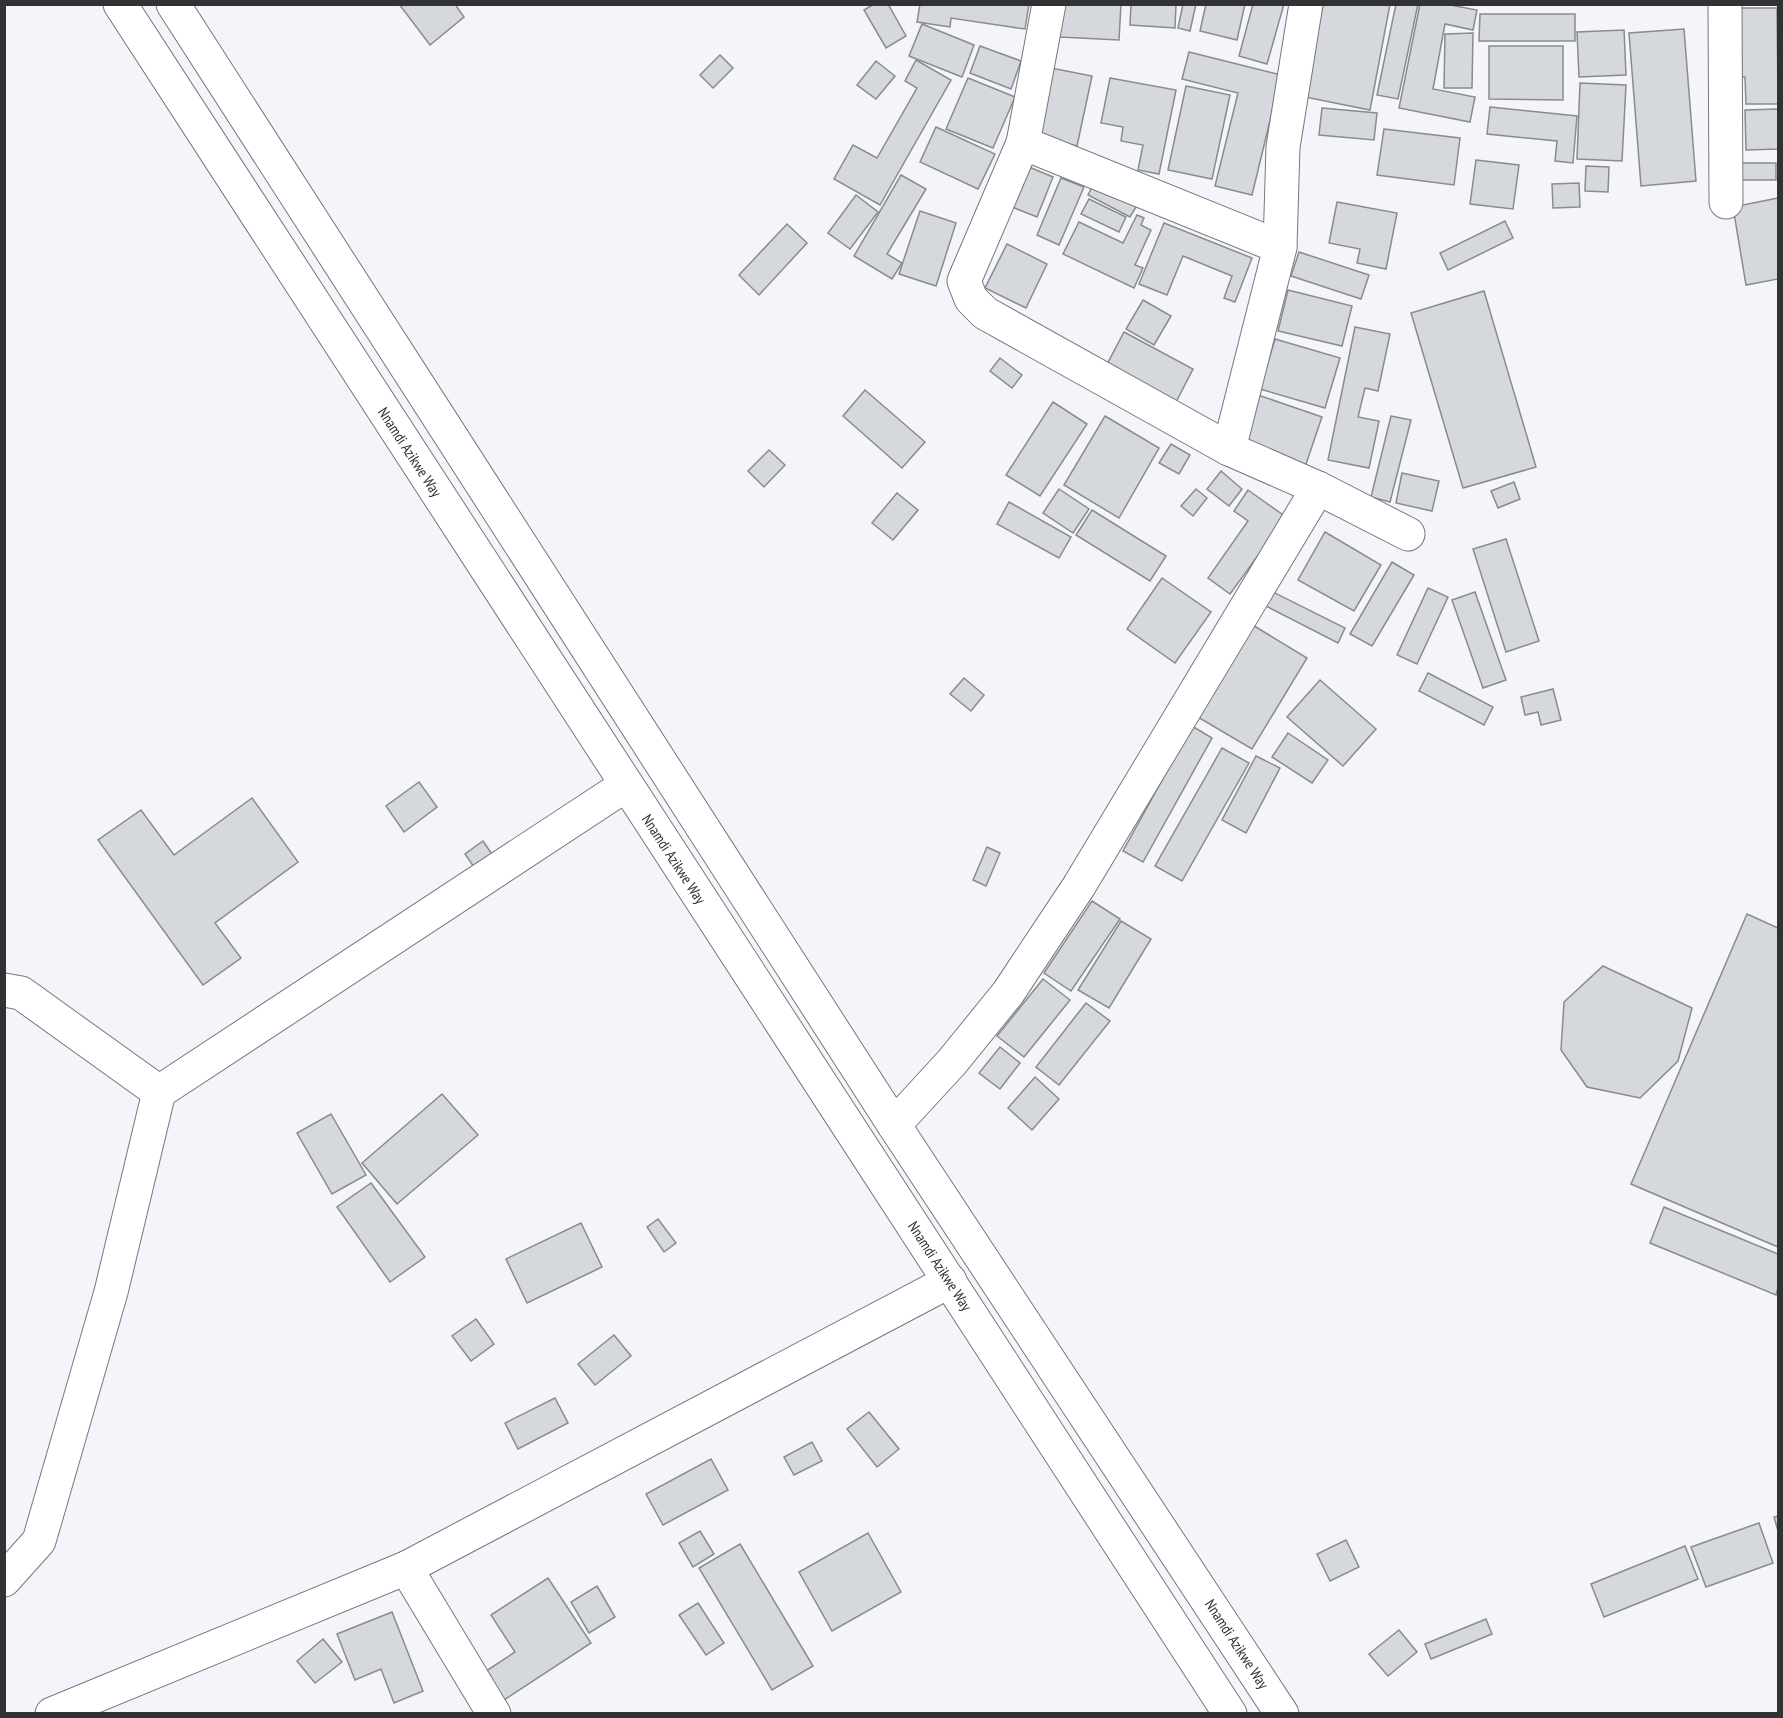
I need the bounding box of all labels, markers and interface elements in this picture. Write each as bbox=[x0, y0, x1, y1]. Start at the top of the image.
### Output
street label: Nnamdi Azikwe Way bbox=[374, 403, 446, 501]
street label: Nnamdi Azikwe Way bbox=[638, 810, 710, 908]
street label: Nnamdi Azikwe Way bbox=[904, 1217, 976, 1315]
street label: Nnamdi Azikwe Way bbox=[1201, 1595, 1273, 1693]

